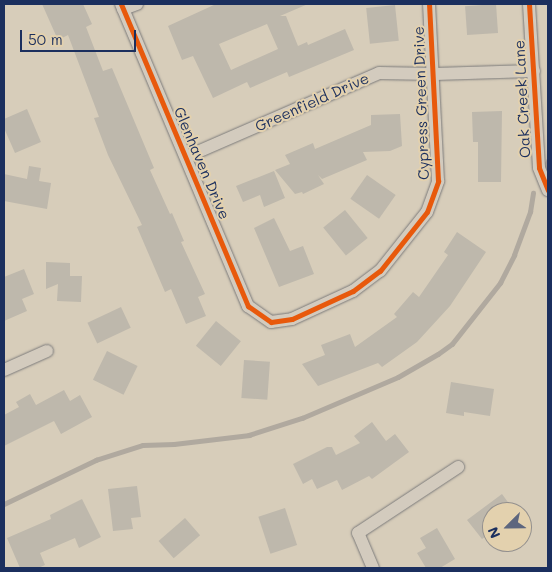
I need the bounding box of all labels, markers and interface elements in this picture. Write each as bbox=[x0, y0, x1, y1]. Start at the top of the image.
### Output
scale bar bbox=[22, 20, 139, 52]
street label: Cypress Green Drive bbox=[409, 26, 433, 180]
text: 50 m bbox=[28, 29, 63, 49]
street label: Oak Creek Lane bbox=[510, 39, 534, 159]
street label: Greenfield Drive bbox=[252, 69, 372, 135]
street label: Glenhaven Drive bbox=[170, 104, 234, 222]
north arrow bbox=[482, 502, 532, 552]
text: N bbox=[483, 524, 504, 541]

